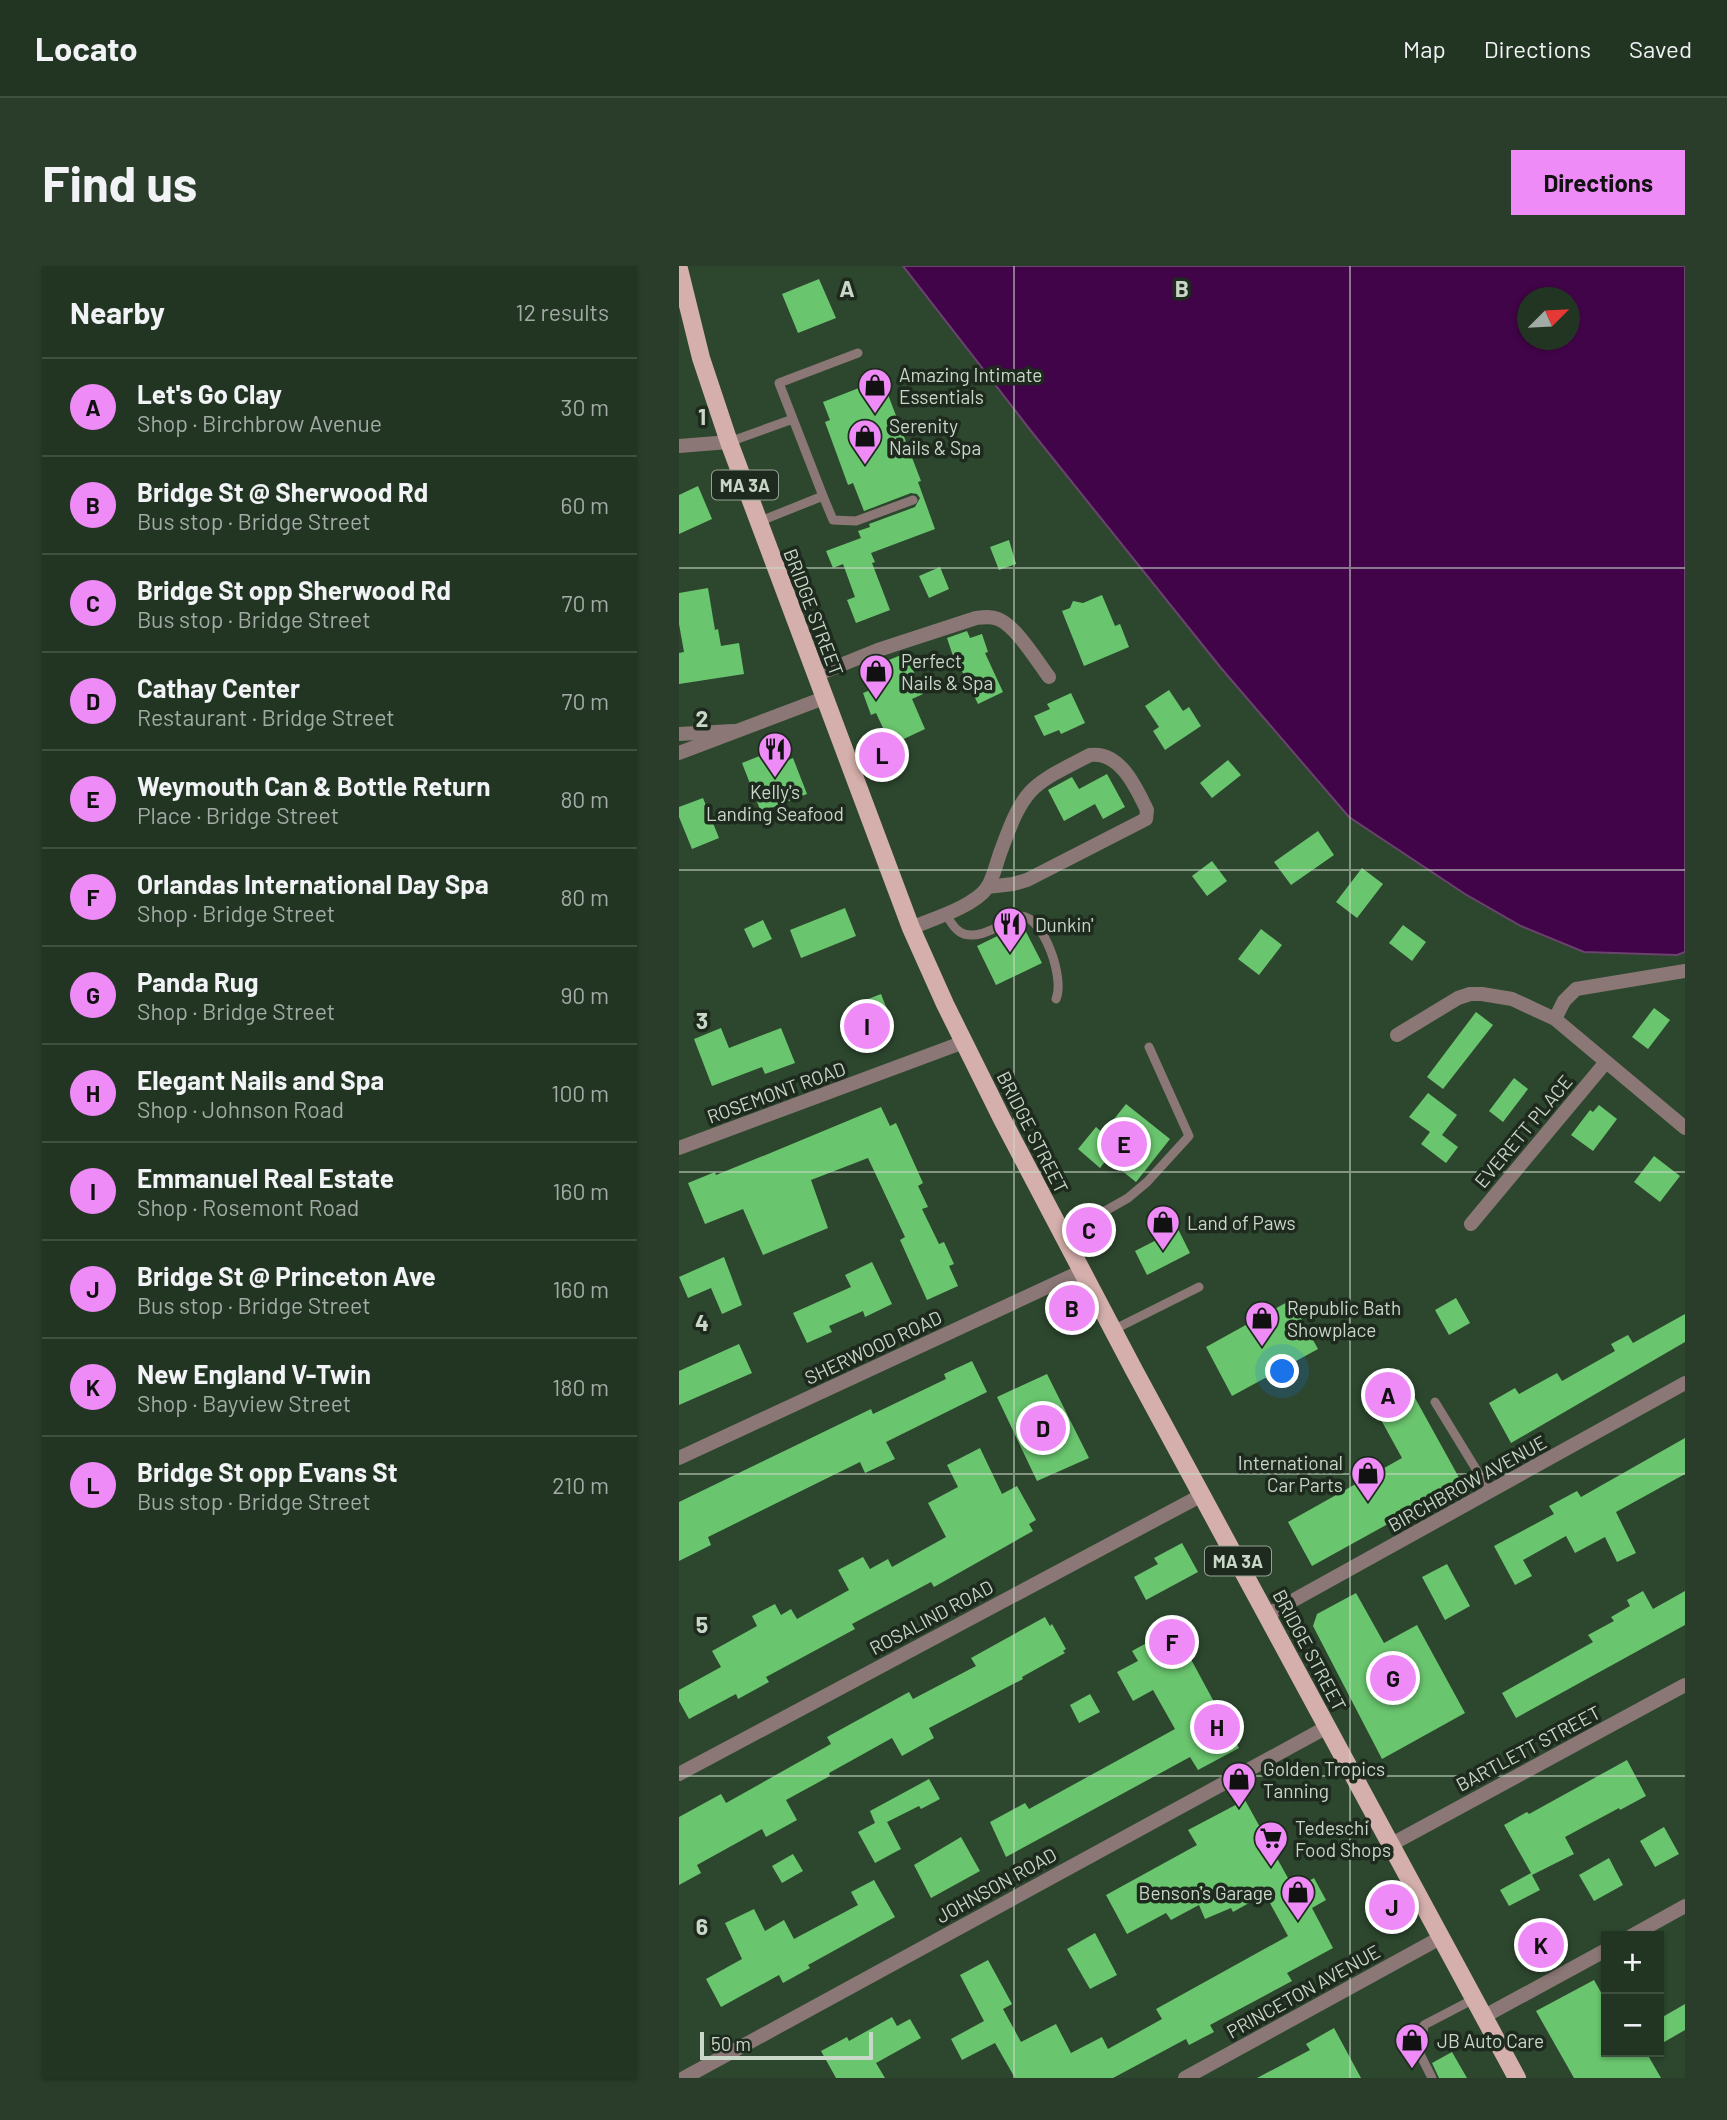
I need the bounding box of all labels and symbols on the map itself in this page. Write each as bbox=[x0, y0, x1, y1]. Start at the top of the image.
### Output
text: A bbox=[839, 274, 855, 302]
text: B bbox=[1175, 274, 1189, 302]
north arrow bbox=[1517, 287, 1580, 350]
place label: Amazing Intimate Essentials bbox=[899, 363, 1043, 408]
shop icon: Amazing Intimate Essentials bbox=[856, 366, 894, 415]
text: 1 bbox=[698, 402, 706, 430]
place label: Serenity Nails & Spa bbox=[889, 414, 981, 459]
shop icon: Serenity Nails & Spa bbox=[846, 417, 884, 466]
road number: MA 3A bbox=[712, 470, 778, 499]
street label: BRIDGE STREET bbox=[779, 545, 849, 679]
place label: Perfect Nails & Spa bbox=[901, 649, 993, 694]
shop icon: Perfect Nails & Spa bbox=[857, 652, 895, 701]
text: 2 bbox=[696, 704, 708, 732]
pin: L bbox=[859, 729, 905, 781]
restaurant icon: Kelly's Landing Seafood bbox=[756, 730, 794, 779]
place label: Kelly's Landing Seafood bbox=[706, 780, 844, 825]
restaurant icon: Dunkin' bbox=[991, 905, 1029, 954]
place label: Dunkin' bbox=[1035, 913, 1093, 936]
pin: I bbox=[844, 1000, 890, 1052]
text: 3 bbox=[696, 1006, 708, 1034]
street label: ROSEMONT ROAD bbox=[704, 1056, 848, 1128]
street label: BRIDGE STREET bbox=[992, 1067, 1074, 1197]
street label: EVERETT PLACE bbox=[1469, 1070, 1577, 1192]
pin: E bbox=[1101, 1118, 1147, 1170]
shop icon: Land of Paws bbox=[1144, 1203, 1182, 1252]
pin: C bbox=[1066, 1204, 1112, 1256]
place label: Land of Paws bbox=[1187, 1211, 1296, 1234]
pin: B bbox=[1049, 1282, 1095, 1334]
place label: Republic Bath Showplace bbox=[1287, 1296, 1401, 1341]
shop icon: Republic Bath Showplace bbox=[1243, 1299, 1281, 1348]
street label: SHERWOOD ROAD bbox=[801, 1305, 945, 1389]
text: 4 bbox=[695, 1308, 709, 1336]
your location bbox=[1265, 1354, 1299, 1388]
pin: A bbox=[1365, 1369, 1411, 1421]
pin: D bbox=[1020, 1402, 1066, 1454]
street label: BIRCHBROW AVENUE bbox=[1384, 1430, 1550, 1536]
place label: International Car Parts bbox=[1238, 1451, 1343, 1496]
shop icon: International Car Parts bbox=[1349, 1454, 1387, 1503]
road number: MA 3A bbox=[1205, 1546, 1271, 1576]
street label: ROSALIND ROAD bbox=[865, 1575, 997, 1659]
street label: BRIDGE STREET bbox=[1268, 1585, 1352, 1715]
text: 5 bbox=[696, 1610, 708, 1638]
pin: F bbox=[1149, 1616, 1195, 1668]
pin: G bbox=[1370, 1652, 1416, 1704]
street label: BARTLETT STREET bbox=[1452, 1700, 1604, 1796]
pin: H bbox=[1194, 1701, 1240, 1753]
place label: Golden Tropics Tanning bbox=[1263, 1757, 1385, 1802]
shop icon: Golden Tropics Tanning bbox=[1220, 1760, 1258, 1809]
place label: Tedeschi Food Shops bbox=[1295, 1816, 1391, 1861]
supermarket icon: Tedeschi Food Shops bbox=[1252, 1819, 1290, 1868]
street label: JOHNSON ROAD bbox=[932, 1842, 1060, 1928]
shop icon: Benson's Garage bbox=[1279, 1873, 1317, 1922]
place label: Benson's Garage bbox=[1138, 1881, 1273, 1904]
pin: J bbox=[1369, 1881, 1415, 1933]
text: 6 bbox=[696, 1912, 708, 1940]
pin: K bbox=[1518, 1919, 1564, 1971]
street label: PRINCETON AVENUE bbox=[1222, 1939, 1384, 2043]
shop icon: JB Auto Care bbox=[1393, 2021, 1431, 2070]
scale bar bbox=[700, 2029, 873, 2061]
place label: JB Auto Care bbox=[1437, 2029, 1544, 2052]

